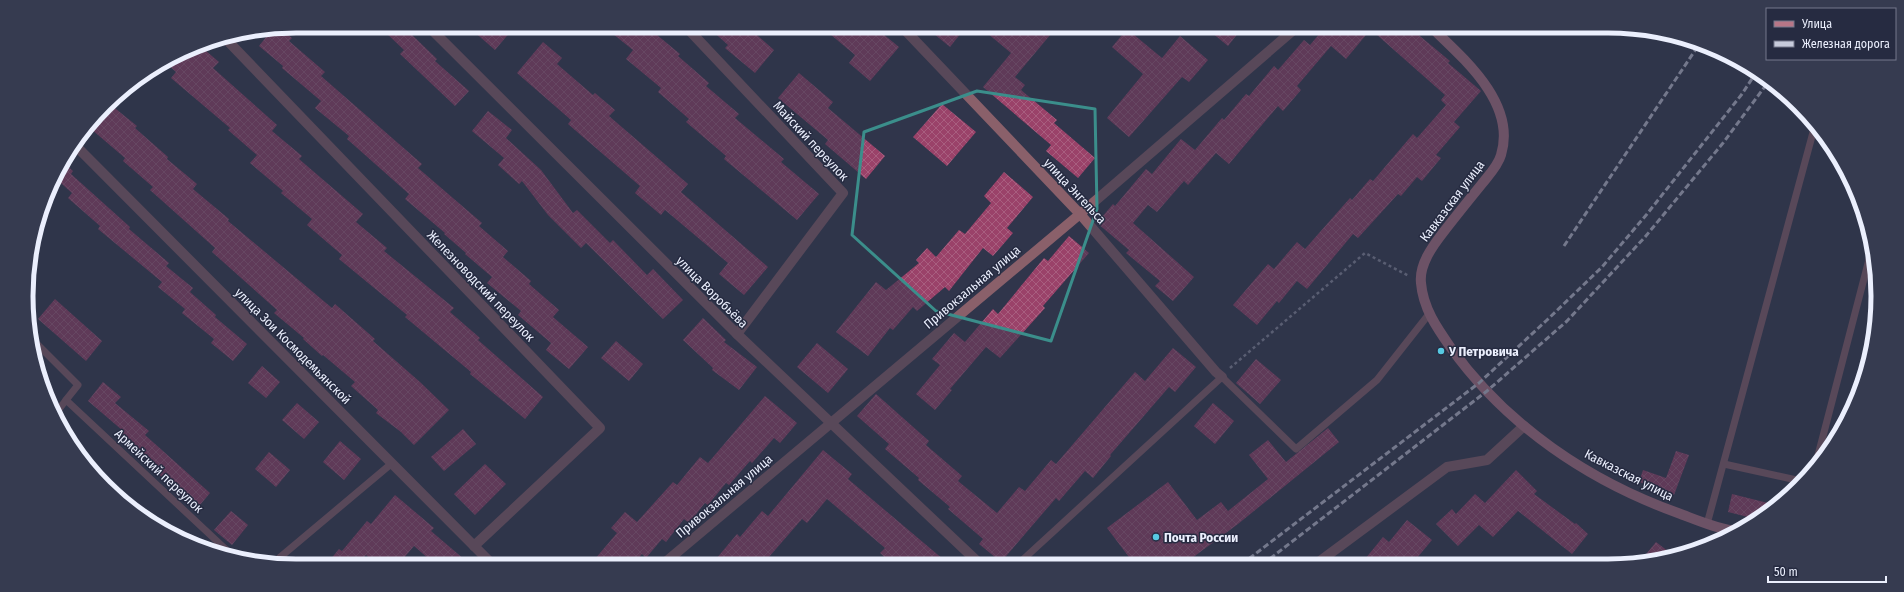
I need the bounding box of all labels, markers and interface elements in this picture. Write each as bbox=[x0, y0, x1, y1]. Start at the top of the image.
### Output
legend bbox=[1766, 8, 1896, 60]
text: Улица bbox=[1801, 17, 1832, 31]
text: Железная дорога bbox=[1802, 37, 1890, 51]
street label: Майский переулок bbox=[770, 98, 852, 184]
street label: улица Энгельса bbox=[1041, 155, 1109, 227]
street label: Кавказская улица bbox=[1417, 157, 1487, 245]
street label: Железноводский переулок bbox=[424, 227, 538, 345]
street label: Привокзальная улица bbox=[921, 242, 1023, 332]
street label: улица Воробьёва bbox=[673, 253, 751, 331]
street label: улица Зои Космодемьянской bbox=[232, 285, 354, 407]
place label: У Петровича bbox=[1448, 344, 1519, 359]
marker: У Петровича bbox=[1436, 346, 1446, 356]
street label: Армейский переулок bbox=[112, 426, 206, 516]
street label: Кавказская улица bbox=[1582, 446, 1676, 504]
street label: Привокзальная улица bbox=[673, 451, 775, 541]
place label: Почта России bbox=[1164, 530, 1238, 545]
marker: Почта России bbox=[1151, 532, 1161, 542]
scale bar bbox=[1768, 558, 1886, 584]
text: 50 m bbox=[1774, 565, 1798, 579]

